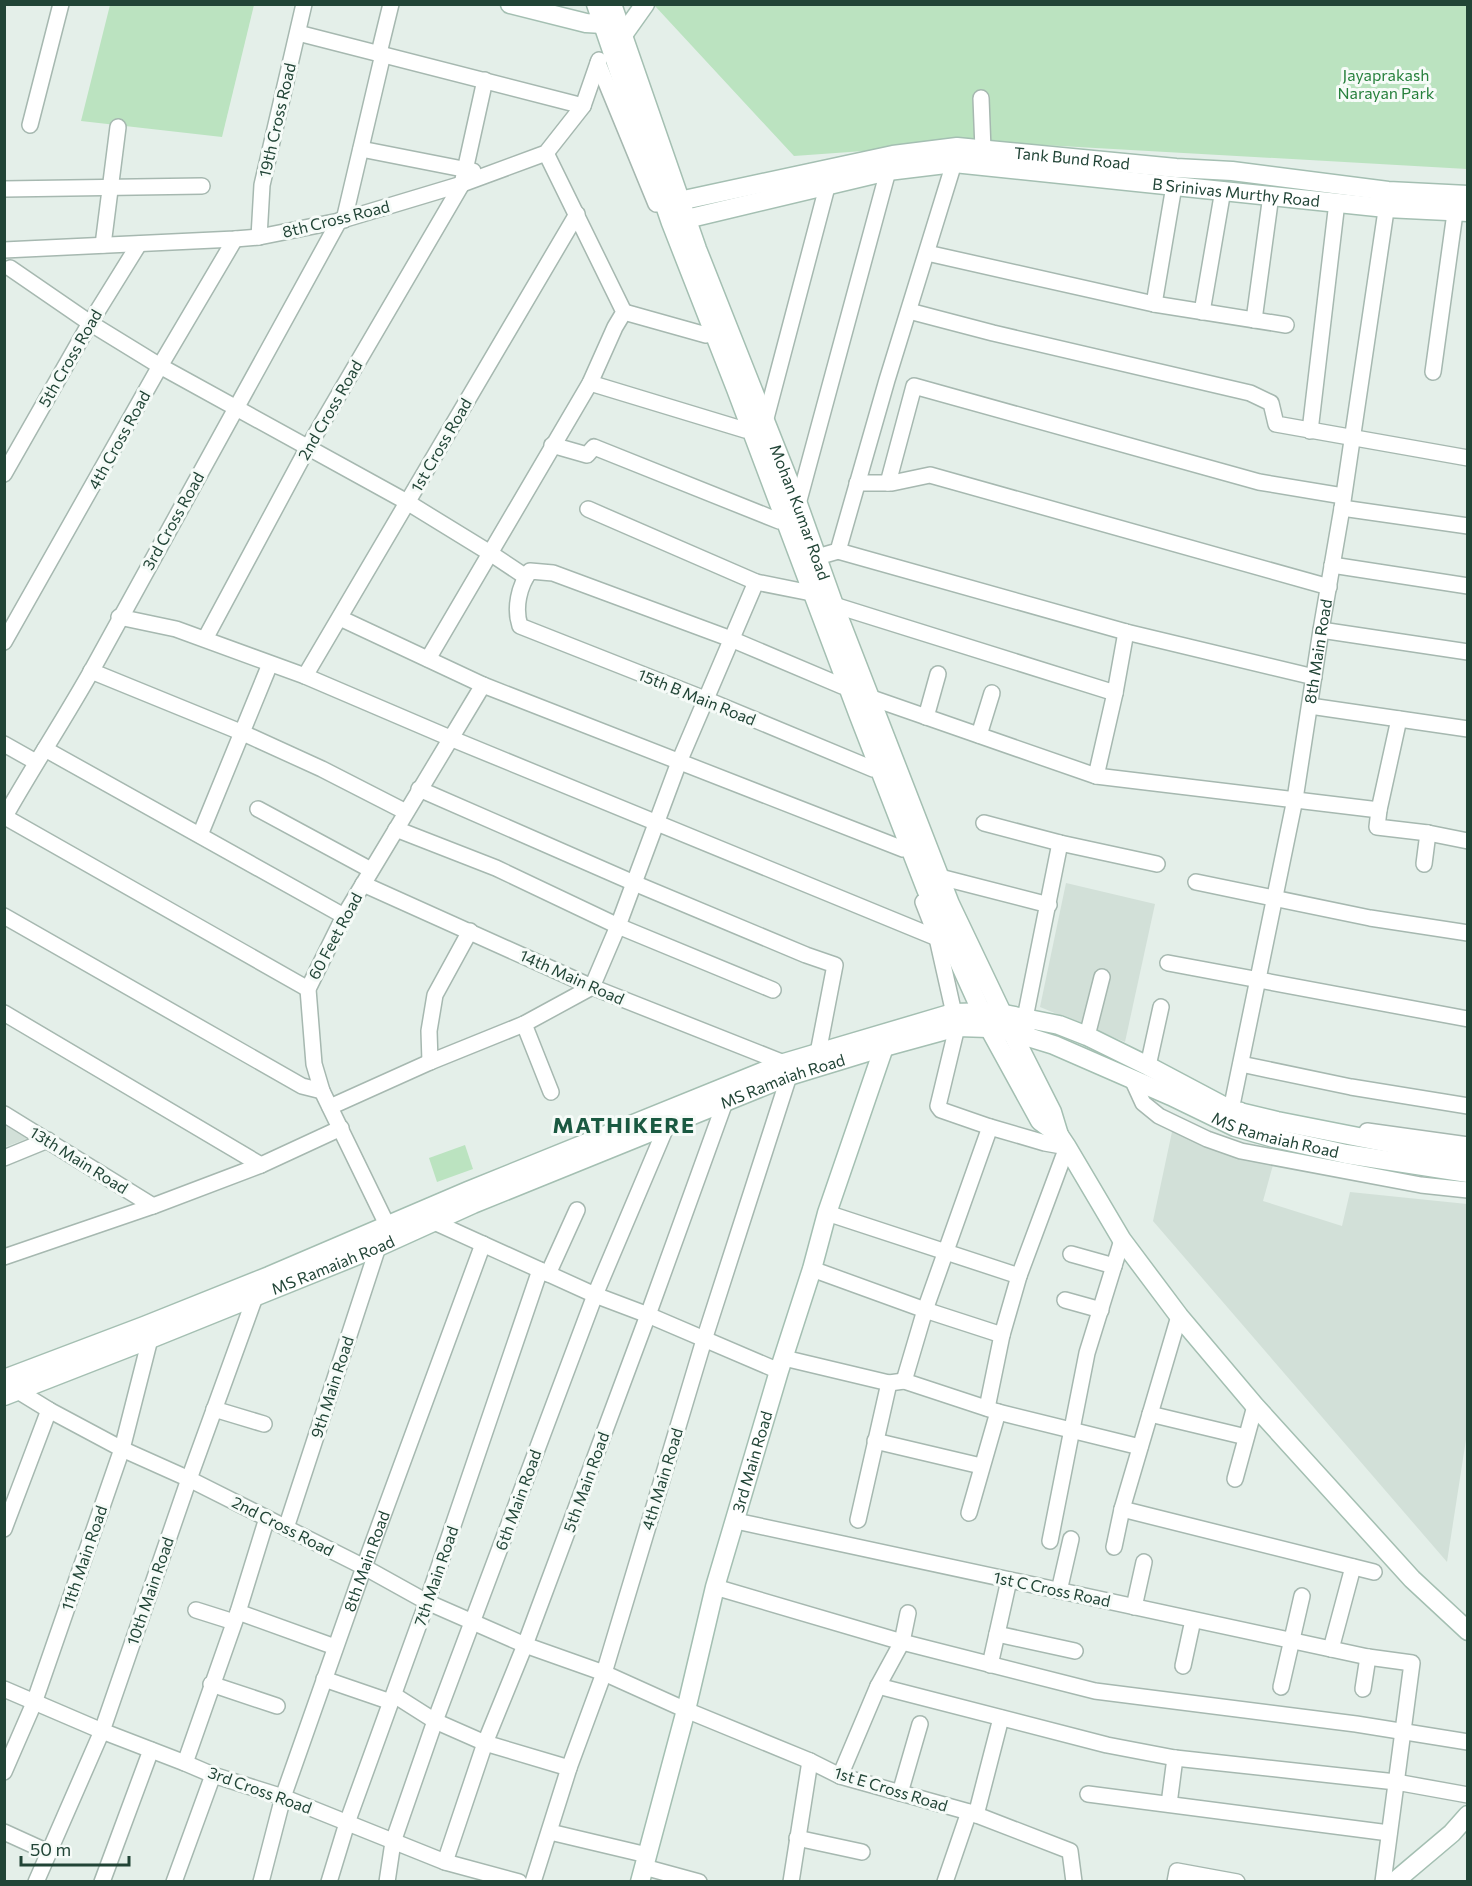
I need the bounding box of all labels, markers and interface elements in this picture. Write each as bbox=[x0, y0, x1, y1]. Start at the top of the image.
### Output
street label: 19th Cross Road bbox=[254, 61, 299, 179]
park label: Jayaprakash Narayan Park bbox=[1337, 65, 1435, 102]
street label: Tank Bund Road bbox=[1013, 143, 1131, 173]
street label: B Srinivas Murthy Road bbox=[1151, 174, 1321, 210]
street label: 8th Cross Road bbox=[280, 196, 392, 241]
street label: 5th Cross Road bbox=[34, 306, 105, 410]
street label: 2nd Cross Road bbox=[293, 357, 366, 463]
street label: 4th Cross Road bbox=[84, 387, 153, 492]
street label: 1st Cross Road bbox=[406, 394, 475, 495]
street label: Mohan Kumar Road bbox=[766, 441, 834, 582]
street label: 3rd Cross Road bbox=[138, 468, 207, 573]
street label: 8th Main Road bbox=[1300, 597, 1335, 705]
street label: 15th B Main Road bbox=[635, 664, 759, 729]
street label: 60 Feet Road bbox=[304, 889, 365, 983]
street label: 14th Main Road bbox=[517, 945, 627, 1008]
street label: MS Ramaiah Road bbox=[717, 1050, 847, 1112]
street label: MS Ramaiah Road bbox=[1209, 1107, 1341, 1161]
district label: MATHIKERE bbox=[552, 1111, 696, 1138]
street label: 13th Main Road bbox=[27, 1122, 132, 1197]
street label: MS Ramaiah Road bbox=[268, 1231, 397, 1298]
street label: 9th Main Road bbox=[306, 1334, 357, 1440]
street label: 3rd Main Road bbox=[728, 1409, 776, 1515]
street label: 4th Main Road bbox=[637, 1426, 686, 1532]
street label: 5th Main Road bbox=[559, 1429, 612, 1535]
street label: 6th Main Road bbox=[491, 1447, 545, 1553]
street label: 2nd Cross Road bbox=[229, 1492, 337, 1559]
street label: 11th Main Road bbox=[57, 1503, 110, 1613]
street label: 8th Main Road bbox=[339, 1508, 393, 1614]
street label: 7th Main Road bbox=[410, 1523, 462, 1628]
street label: 10th Main Road bbox=[122, 1534, 177, 1647]
street label: 1st C Cross Road bbox=[992, 1567, 1112, 1610]
street label: 3rd Cross Road bbox=[206, 1762, 315, 1817]
street label: 1st E Cross Road bbox=[832, 1762, 950, 1815]
scale bar bbox=[21, 1829, 129, 1867]
text: 50 m bbox=[30, 1838, 71, 1860]

